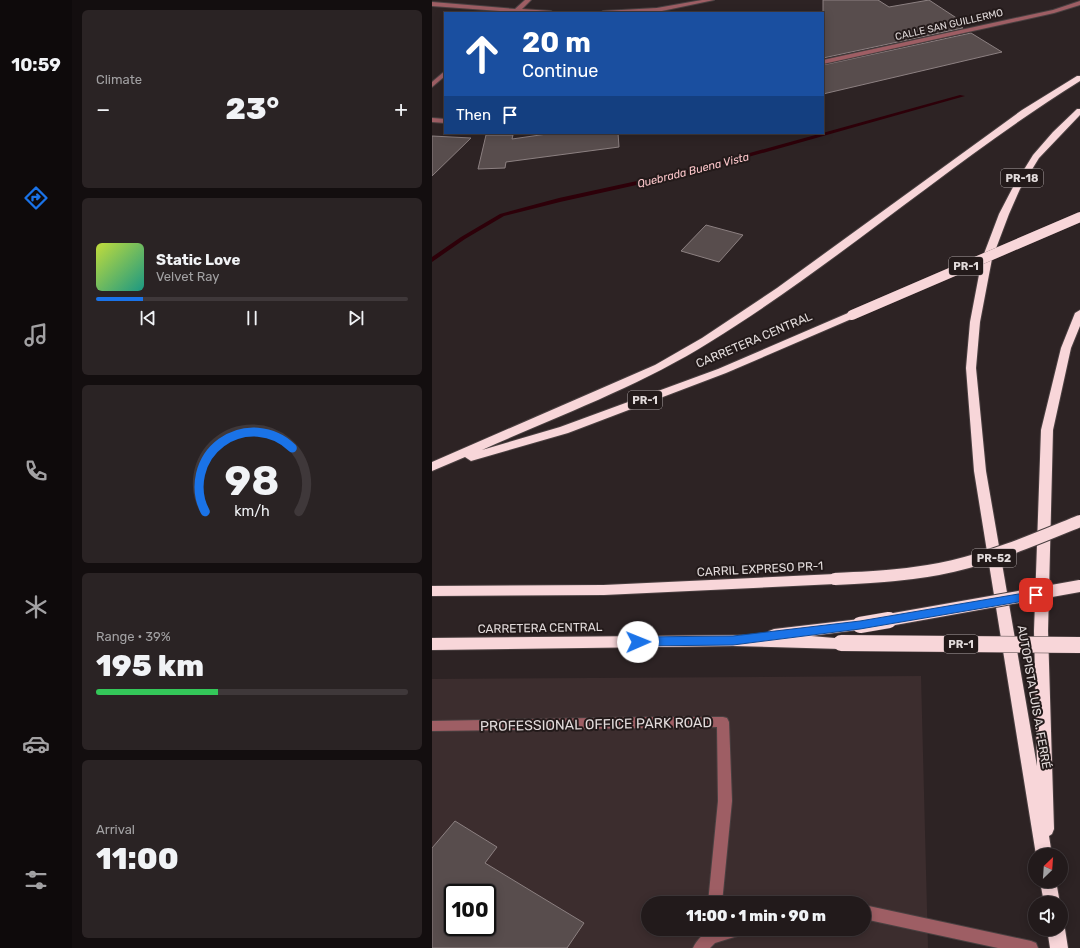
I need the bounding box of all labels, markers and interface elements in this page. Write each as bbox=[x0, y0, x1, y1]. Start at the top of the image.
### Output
street label: CALLE SAN GUILLERMO bbox=[894, 7, 1005, 43]
text: 20 m bbox=[522, 26, 591, 59]
icon: ahead bbox=[456, 28, 508, 80]
text: 10:59 bbox=[11, 54, 61, 76]
text: Continue bbox=[522, 60, 598, 82]
text: Climate bbox=[96, 72, 142, 87]
text: 23° bbox=[226, 91, 279, 127]
text: − bbox=[96, 96, 110, 123]
text: + bbox=[394, 96, 408, 123]
icon: arrive bbox=[499, 104, 521, 126]
text: Then bbox=[456, 106, 491, 124]
water label: Quebrada Buena Vista bbox=[636, 150, 751, 191]
road number: PR-18 bbox=[1001, 169, 1043, 187]
icon: directions bbox=[22, 184, 50, 212]
text: Static Love bbox=[156, 251, 240, 269]
road number: PR-1 bbox=[949, 257, 983, 275]
text: Velvet Ray bbox=[156, 269, 219, 284]
icon: previous bbox=[137, 307, 159, 329]
icon: pause bbox=[241, 307, 263, 329]
icon: next bbox=[345, 307, 367, 329]
street label: CARRETERA CENTRAL bbox=[694, 309, 814, 371]
icon: music bbox=[22, 321, 50, 349]
road number: PR-1 bbox=[628, 391, 662, 409]
text: 98 bbox=[225, 456, 279, 505]
icon: phone bbox=[22, 457, 50, 485]
text: km/h bbox=[234, 503, 270, 520]
road number: PR-52 bbox=[972, 549, 1016, 567]
street label: CARRIL EXPRESO PR-1 bbox=[697, 559, 823, 579]
pin bbox=[1019, 578, 1053, 612]
icon: arrive bbox=[1025, 584, 1047, 606]
icon: climate bbox=[22, 593, 50, 621]
street label: CARRETERA CENTRAL bbox=[477, 620, 603, 636]
position arrow bbox=[617, 621, 659, 663]
street label: AUTOPISTA LUIS A. FERRÉ bbox=[1014, 624, 1054, 770]
text: Range · 39% bbox=[96, 629, 171, 644]
road number: PR-1 bbox=[944, 635, 978, 653]
text: 195 km bbox=[96, 648, 204, 684]
street label: PROFESSIONAL OFFICE PARK ROAD bbox=[480, 714, 712, 735]
icon: car bbox=[22, 730, 50, 758]
text: Arrival bbox=[96, 822, 135, 837]
text: 11:00 bbox=[96, 841, 179, 877]
north arrow bbox=[1028, 848, 1068, 888]
map controls bbox=[1028, 848, 1068, 936]
icon: filters bbox=[22, 866, 50, 894]
speed limit sign: 100 bbox=[444, 884, 496, 936]
button: sound bbox=[1028, 896, 1068, 936]
text: 11:00 · 1 min · 90 m bbox=[686, 907, 826, 925]

